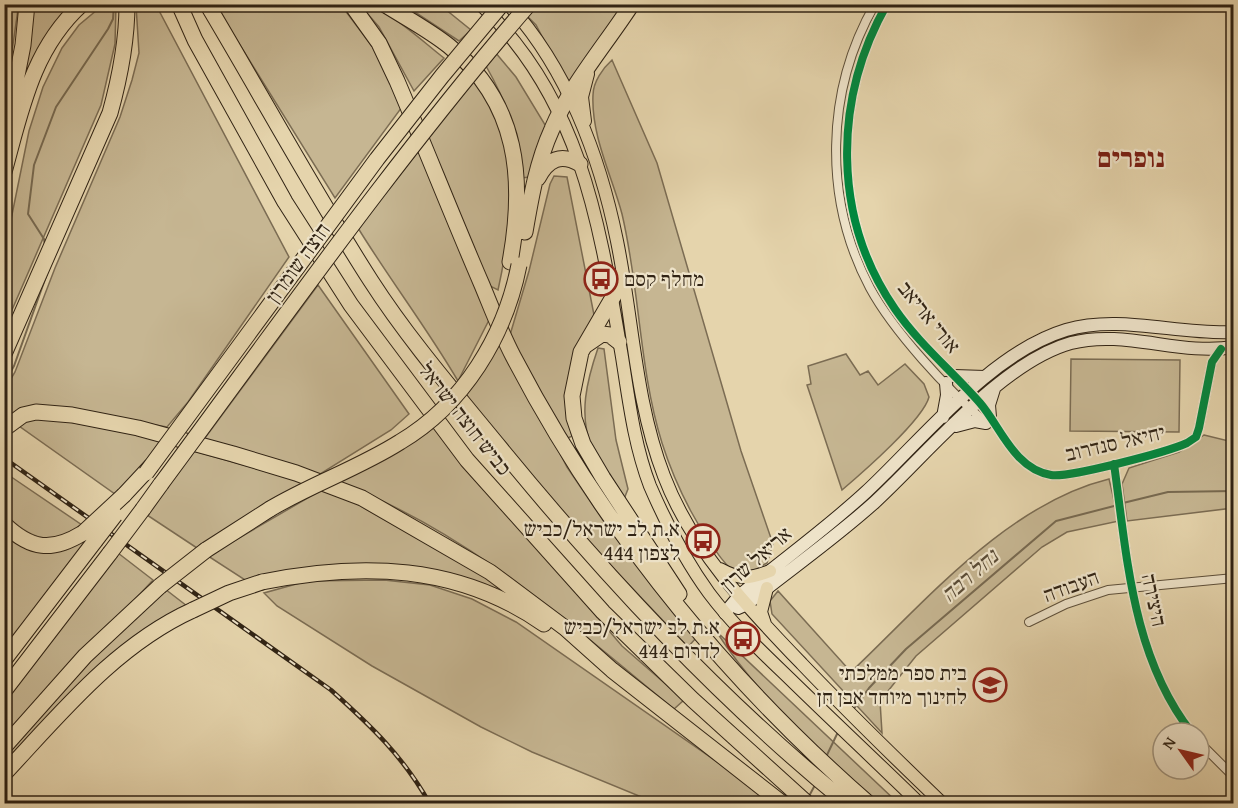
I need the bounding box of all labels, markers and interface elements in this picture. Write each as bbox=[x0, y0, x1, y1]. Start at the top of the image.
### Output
district label: נופרים bbox=[1097, 137, 1165, 177]
street label: חוצה שומרון bbox=[258, 216, 337, 309]
bus stop icon: מחלף קסם bbox=[583, 261, 619, 297]
place label: מחלף קסם bbox=[624, 263, 704, 294]
street label: אורי אריאב bbox=[890, 274, 968, 360]
street label: כביש חוצה ישראל bbox=[411, 356, 519, 482]
street label: יחיאל סנדרוב bbox=[1062, 416, 1168, 469]
place label: א.ת לב ישראל/כביש 444 לצפון bbox=[524, 513, 680, 568]
street label: אריאל שרון bbox=[713, 519, 798, 599]
bus stop icon: א.ת לב ישראל/כביש 444 לצפון bbox=[685, 523, 721, 559]
water label: נחל רבה bbox=[933, 540, 1006, 609]
street label: העבודה bbox=[1038, 561, 1103, 610]
street label: היצירה bbox=[1134, 571, 1175, 629]
place label: א.ת לב ישראל/כביש 444 לדרום bbox=[564, 611, 720, 666]
bus stop icon: א.ת לב ישראל/כביש 444 לדרום bbox=[725, 621, 761, 657]
place label: בית ספר ממלכתי לחינוך מיוחד אבן חן bbox=[817, 657, 967, 712]
school or university icon: בית ספר ממלכתי לחינוך מיוחד אבן חן bbox=[972, 667, 1008, 703]
north arrow bbox=[1151, 721, 1211, 781]
text: N bbox=[1156, 731, 1182, 754]

